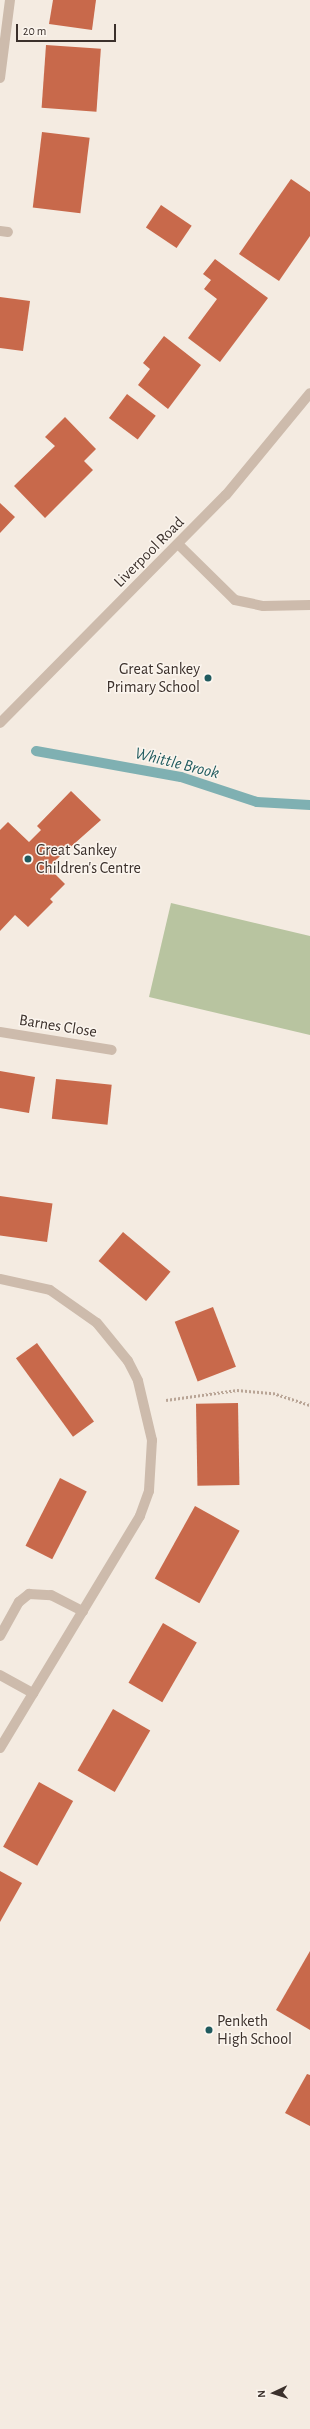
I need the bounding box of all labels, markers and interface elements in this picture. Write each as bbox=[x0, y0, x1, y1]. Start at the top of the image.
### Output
scale bar bbox=[18, 16, 118, 42]
text: 20 m bbox=[23, 25, 46, 37]
street label: Liverpool Road bbox=[110, 513, 188, 591]
place label: Great Sankey Primary School bbox=[107, 659, 200, 697]
marker: Great Sankey Primary School bbox=[203, 673, 213, 683]
water label: Whittle Brook bbox=[133, 743, 221, 783]
place label: Great Sankey Children's Centre bbox=[36, 840, 141, 878]
marker: Great Sankey Children's Centre bbox=[23, 854, 33, 864]
street label: Barnes Close bbox=[18, 1010, 98, 1042]
place label: Penketh High School bbox=[217, 2011, 292, 2049]
marker: Penketh High School bbox=[204, 2025, 214, 2035]
north arrow bbox=[254, 2373, 294, 2413]
text: N bbox=[256, 2390, 267, 2398]

